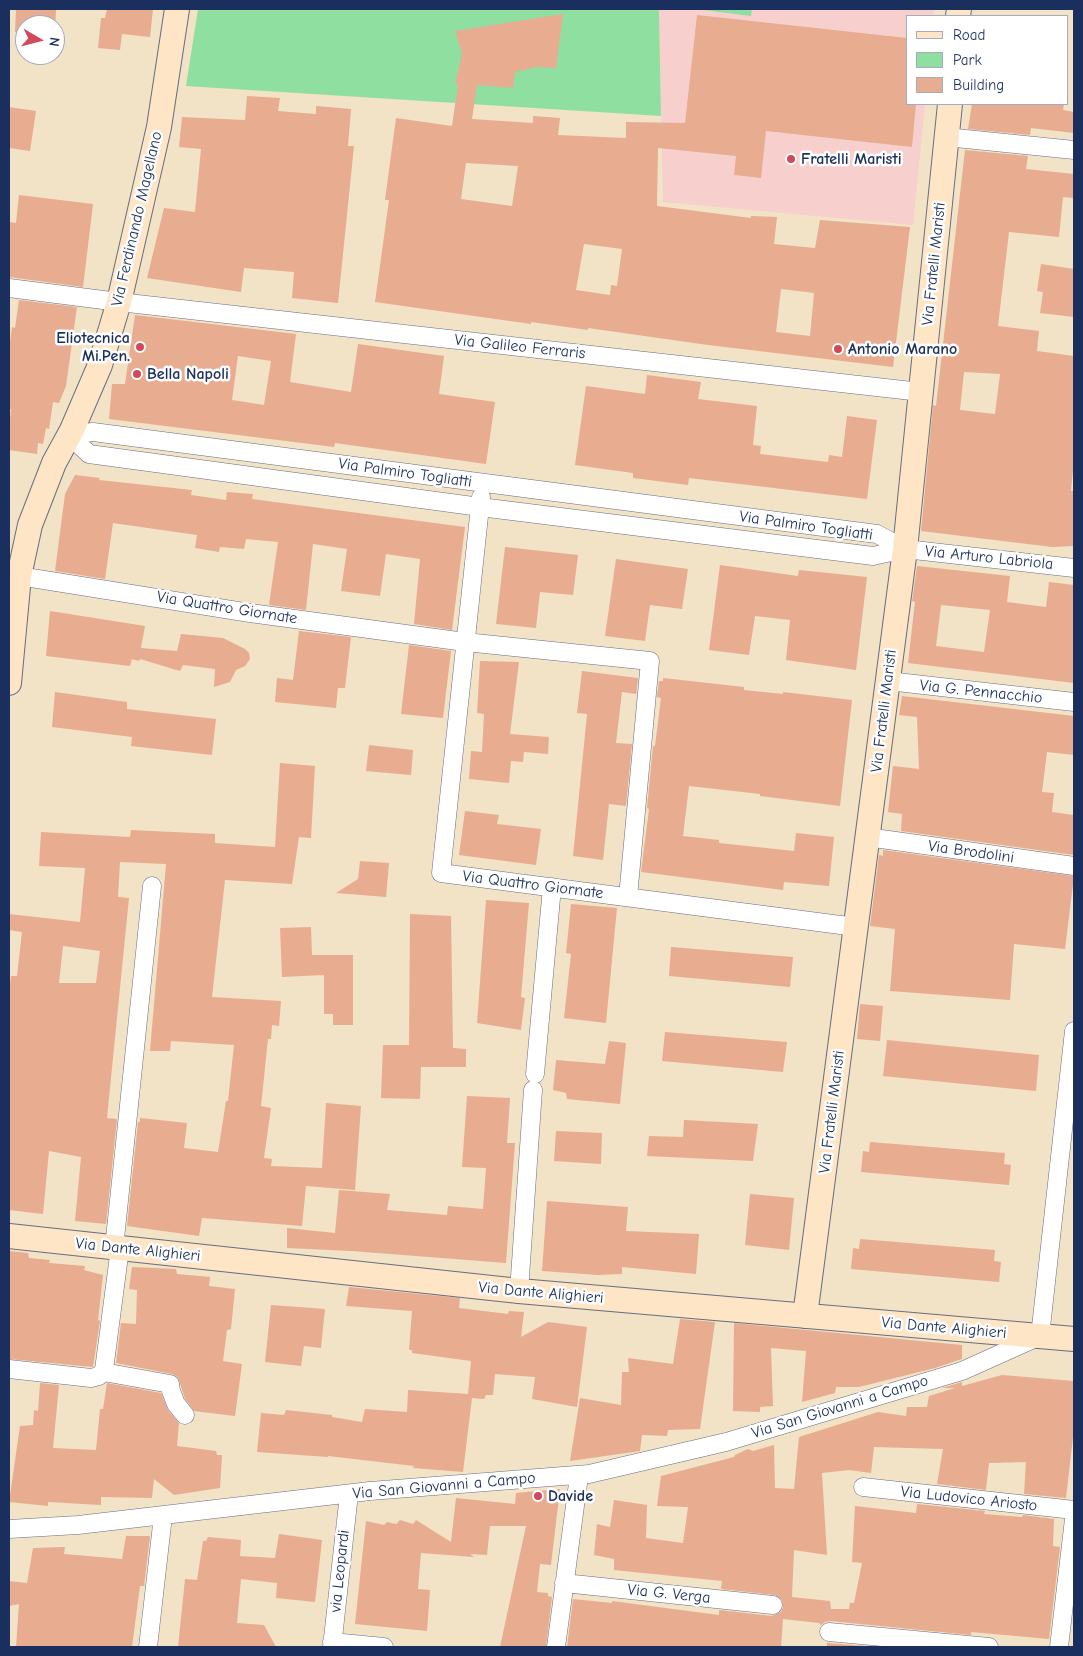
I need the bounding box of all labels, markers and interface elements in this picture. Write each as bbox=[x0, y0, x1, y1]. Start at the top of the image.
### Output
north arrow bbox=[15, 15, 65, 65]
legend bbox=[906, 15, 1068, 105]
text: Road bbox=[953, 26, 985, 44]
text: N bbox=[45, 36, 63, 48]
text: Park bbox=[953, 51, 982, 69]
text: Building bbox=[953, 76, 1004, 94]
street label: Via Ferdinando Magellano bbox=[108, 130, 166, 308]
place label: Fratelli Maristi bbox=[801, 149, 902, 169]
marker: Fratelli Maristi bbox=[785, 153, 797, 165]
street label: Via Fratelli Maristi bbox=[918, 201, 950, 327]
place label: Eliotecnica Mi.Pen. bbox=[56, 328, 130, 366]
street label: Via Galileo Ferraris bbox=[454, 331, 586, 363]
place label: Antonio Marano bbox=[848, 339, 957, 359]
marker: Eliotecnica Mi.Pen. bbox=[134, 341, 146, 353]
marker: Antonio Marano bbox=[832, 343, 844, 355]
place label: Bella Napoli bbox=[147, 364, 229, 384]
marker: Bella Napoli bbox=[131, 368, 143, 380]
street label: Via Palmiro Togliatti bbox=[337, 454, 473, 492]
street label: Via Palmiro Togliatti bbox=[738, 507, 874, 545]
street label: Via Arturo Labriola bbox=[924, 542, 1054, 574]
street label: Via Quattro Giornate bbox=[155, 587, 299, 629]
street label: Via Fratelli Maristi bbox=[867, 648, 901, 774]
street label: Via G. Pennacchio bbox=[919, 676, 1043, 708]
street label: Via Brodolini bbox=[927, 836, 1015, 868]
street label: Via Quattro Giornate bbox=[461, 867, 605, 903]
street label: Via Fratelli Maristi bbox=[815, 1049, 849, 1175]
street label: Via Dante Alighieri bbox=[75, 1234, 201, 1266]
street label: Via Dante Alighieri bbox=[478, 1278, 604, 1308]
street label: Via Dante Alighieri bbox=[881, 1313, 1007, 1343]
street label: Via San Giovanni a Campo bbox=[749, 1371, 931, 1443]
street label: Via San Giovanni a Campo bbox=[352, 1468, 536, 1504]
street label: Via Ludovico Ariosto bbox=[900, 1482, 1038, 1516]
place label: Davide bbox=[548, 1486, 593, 1506]
marker: Davide bbox=[532, 1490, 544, 1502]
street label: via Leopardi bbox=[326, 1529, 354, 1613]
street label: Via G. Verga bbox=[627, 1580, 711, 1608]

